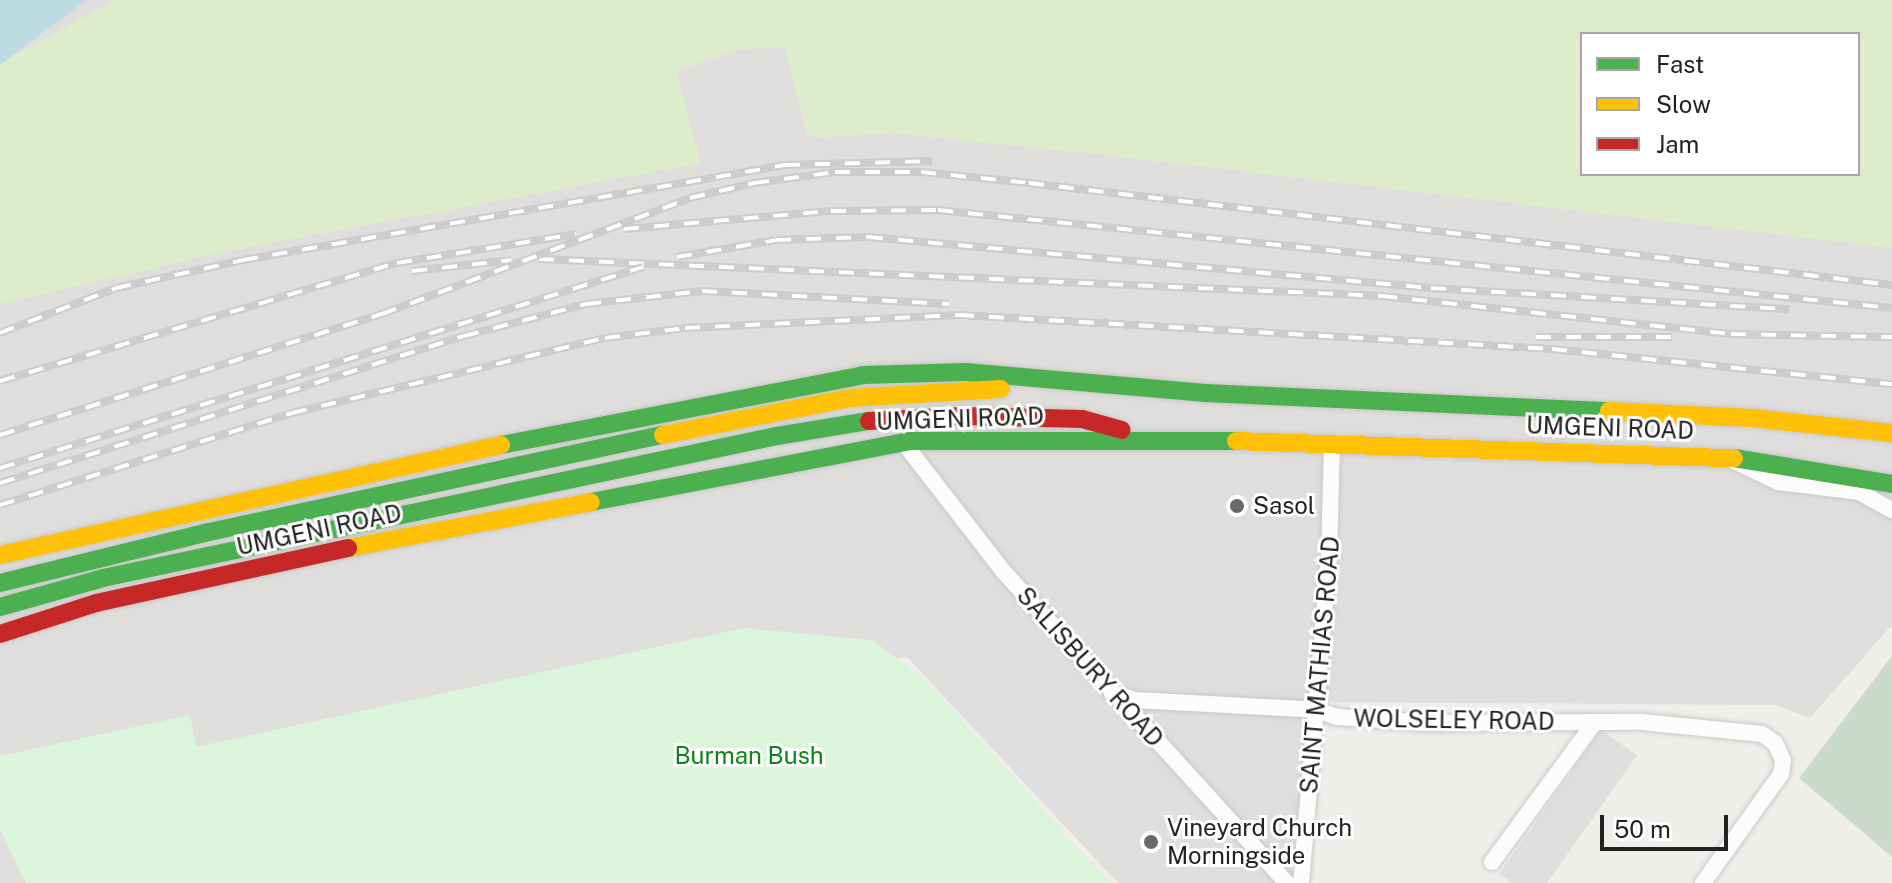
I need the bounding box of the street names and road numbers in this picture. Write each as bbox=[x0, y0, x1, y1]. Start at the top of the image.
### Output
street label: UMGENI ROAD bbox=[876, 402, 1044, 436]
street label: UMGENI ROAD bbox=[1526, 411, 1694, 445]
street label: UMGENI ROAD bbox=[234, 498, 404, 562]
street label: SAINT MATHIAS ROAD bbox=[1294, 535, 1346, 795]
street label: SALISBURY ROAD bbox=[1011, 581, 1169, 753]
street label: WOLSELEY ROAD bbox=[1353, 704, 1555, 736]

